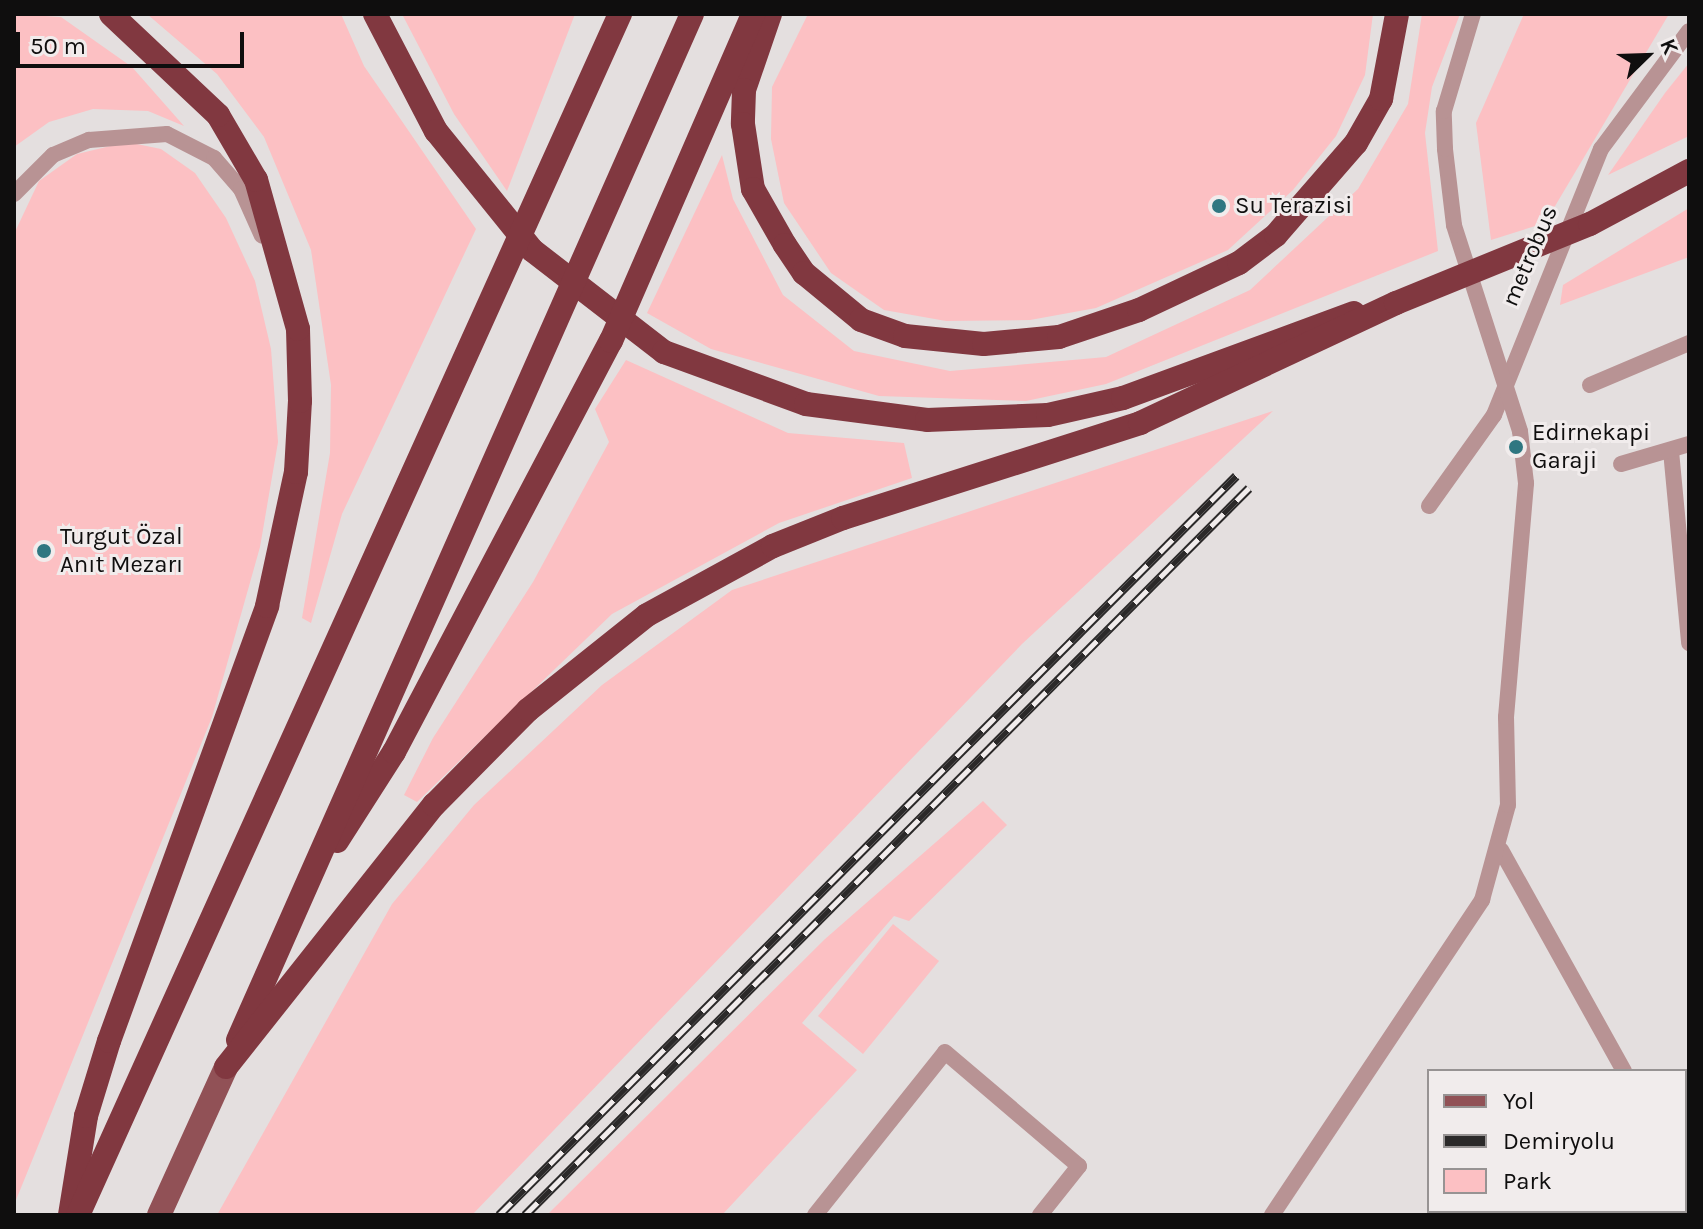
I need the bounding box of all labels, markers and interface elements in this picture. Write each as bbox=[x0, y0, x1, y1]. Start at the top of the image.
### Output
scale bar bbox=[20, 16, 248, 66]
north arrow bbox=[1607, 16, 1687, 96]
text: 50 m bbox=[30, 32, 86, 60]
text: K bbox=[1654, 35, 1684, 58]
place label: Su Terazisi bbox=[1235, 192, 1352, 220]
marker: Su Terazisi bbox=[1210, 197, 1228, 215]
street label: metrobus bbox=[1496, 201, 1564, 311]
place label: Edirnekapi Garaji bbox=[1532, 419, 1650, 475]
marker: Edirnekapi Garaji bbox=[1507, 438, 1525, 456]
place label: Turgut Özal Anıt Mezarı bbox=[60, 523, 183, 579]
marker: Turgut Özal Anıt Mezarı bbox=[35, 542, 53, 560]
legend bbox=[1427, 1069, 1687, 1213]
text: Yol bbox=[1503, 1087, 1534, 1115]
text: Demiryolu bbox=[1503, 1127, 1615, 1155]
text: Park bbox=[1503, 1167, 1552, 1195]

